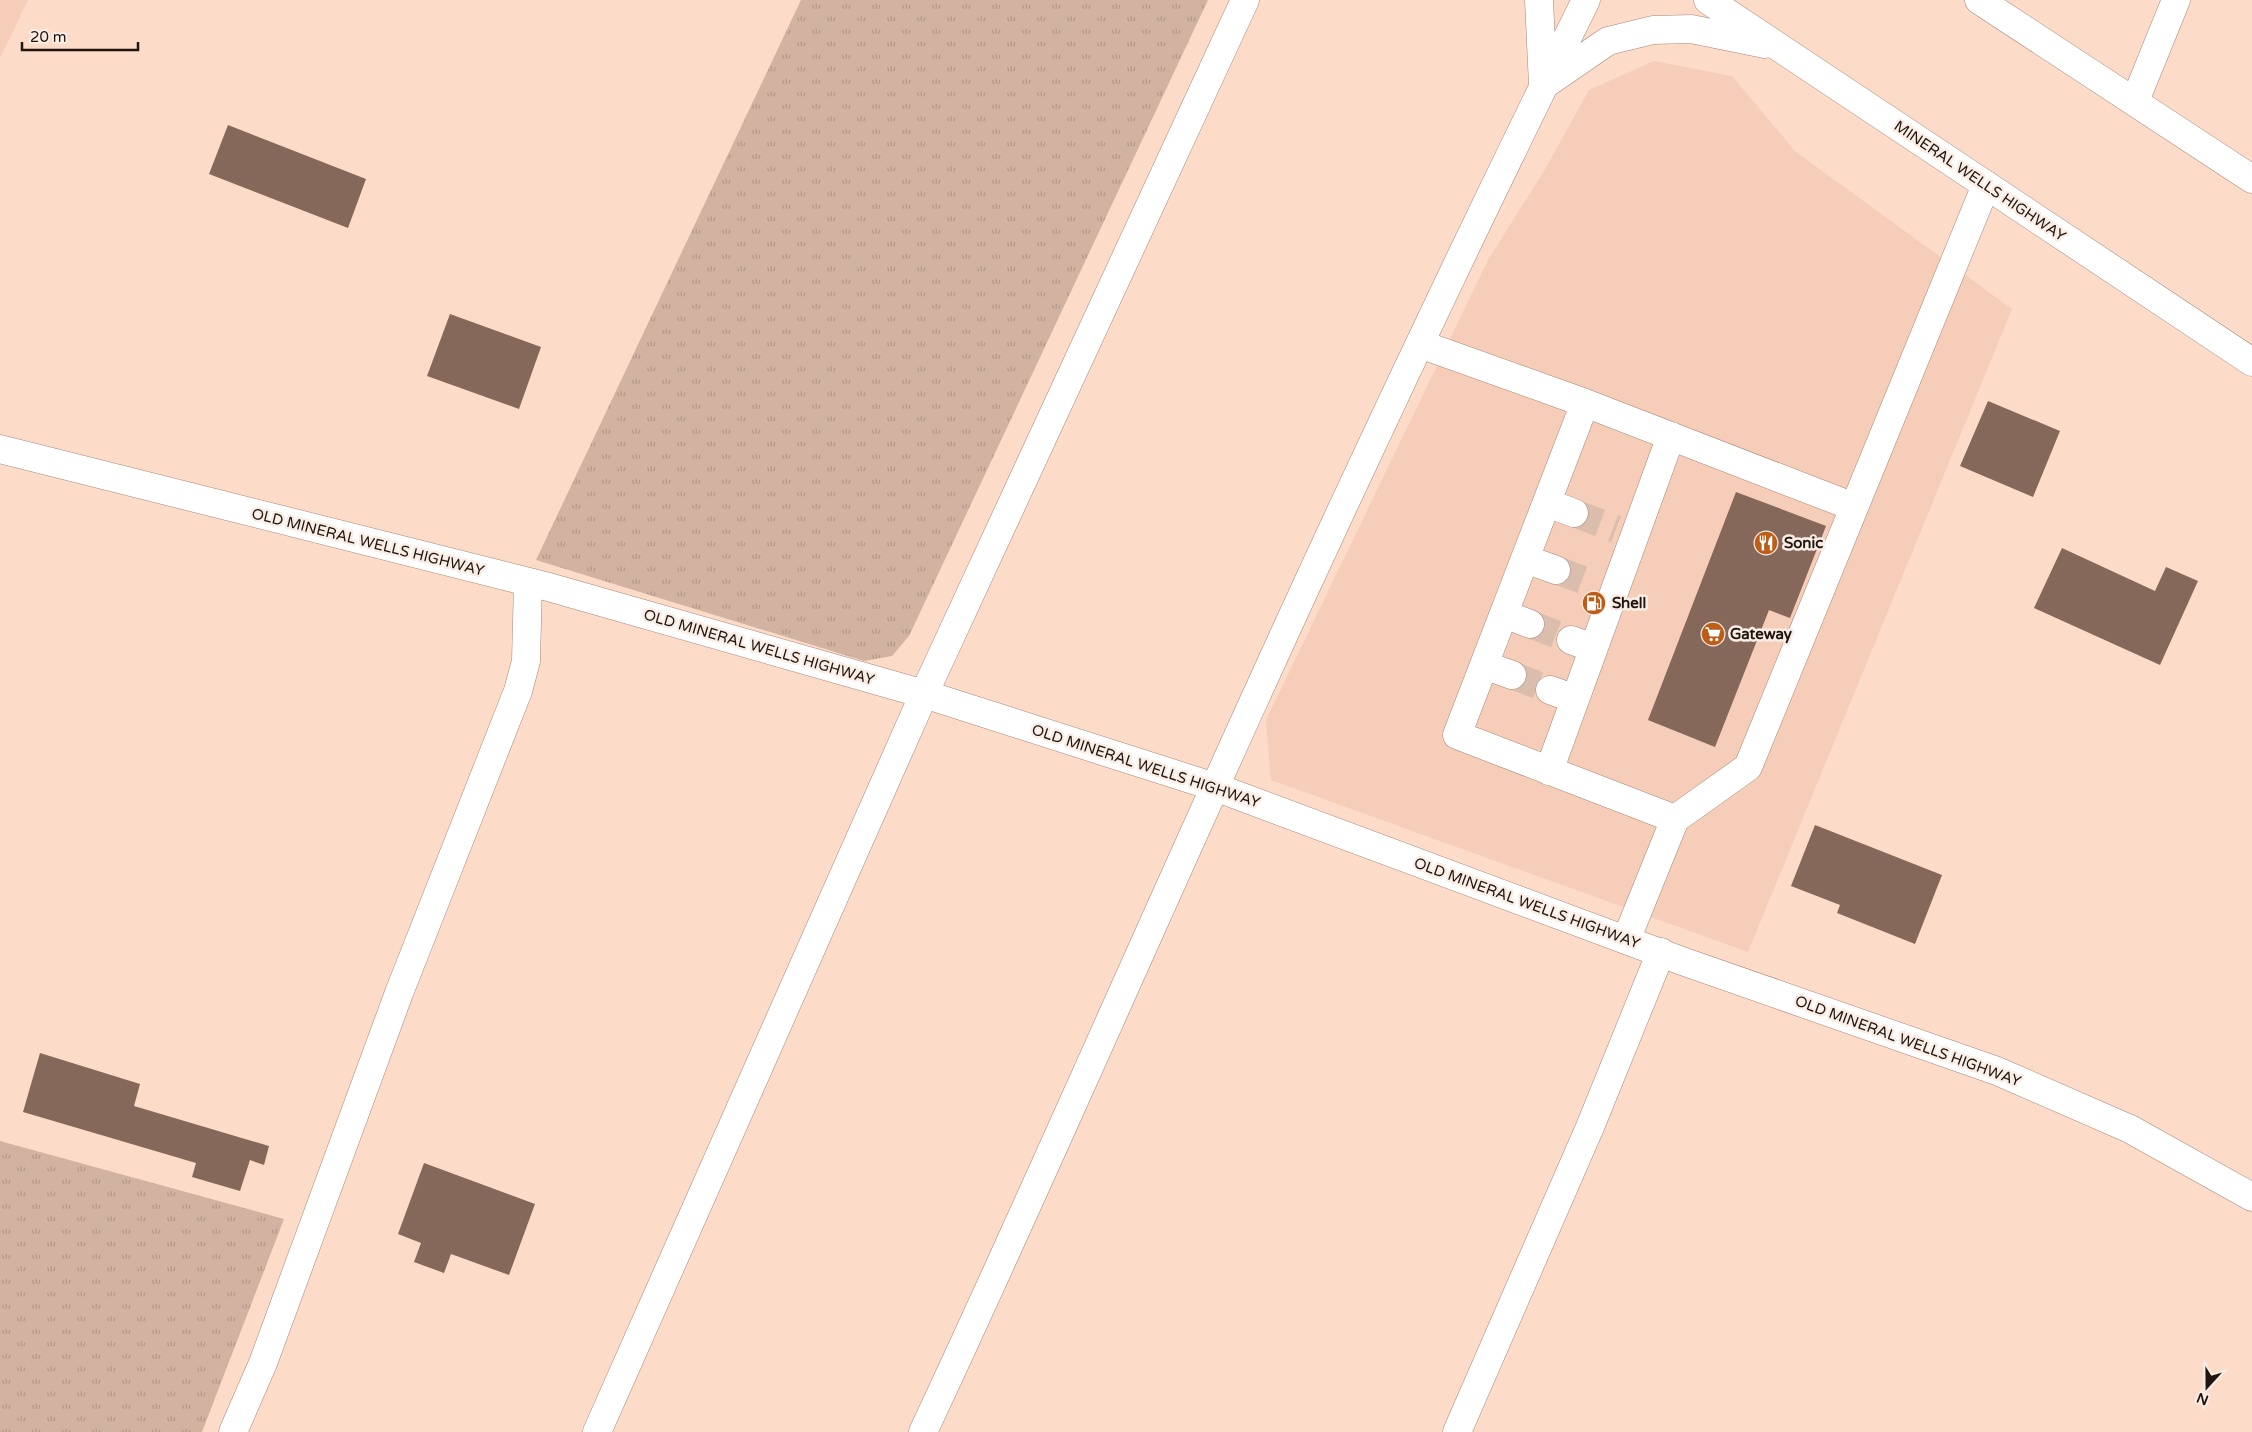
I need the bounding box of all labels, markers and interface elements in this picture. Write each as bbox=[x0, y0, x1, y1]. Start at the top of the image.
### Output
scale bar bbox=[22, 20, 139, 52]
text: 20 m bbox=[30, 28, 67, 46]
street label: MINERAL WELLS HIGHWAY bbox=[1891, 117, 2070, 246]
street label: OLD MINERAL WELLS HIGHWAY bbox=[250, 504, 487, 580]
restaurant icon: Sonic bbox=[1753, 530, 1779, 556]
place label: Sonic bbox=[1784, 534, 1823, 552]
fuel station icon: Shell bbox=[1581, 590, 1607, 616]
place label: Shell bbox=[1612, 594, 1646, 612]
street label: OLD MINERAL WELLS HIGHWAY bbox=[642, 605, 877, 689]
supermarket icon: Gateway bbox=[1700, 621, 1726, 647]
place label: Gateway bbox=[1730, 625, 1792, 644]
street label: OLD MINERAL WELLS HIGHWAY bbox=[1029, 720, 1263, 812]
street label: OLD MINERAL WELLS HIGHWAY bbox=[1412, 854, 1643, 953]
street label: OLD MINERAL WELLS HIGHWAY bbox=[1793, 992, 2024, 1091]
north arrow bbox=[2182, 1362, 2232, 1412]
text: N bbox=[2194, 1389, 2211, 1409]

